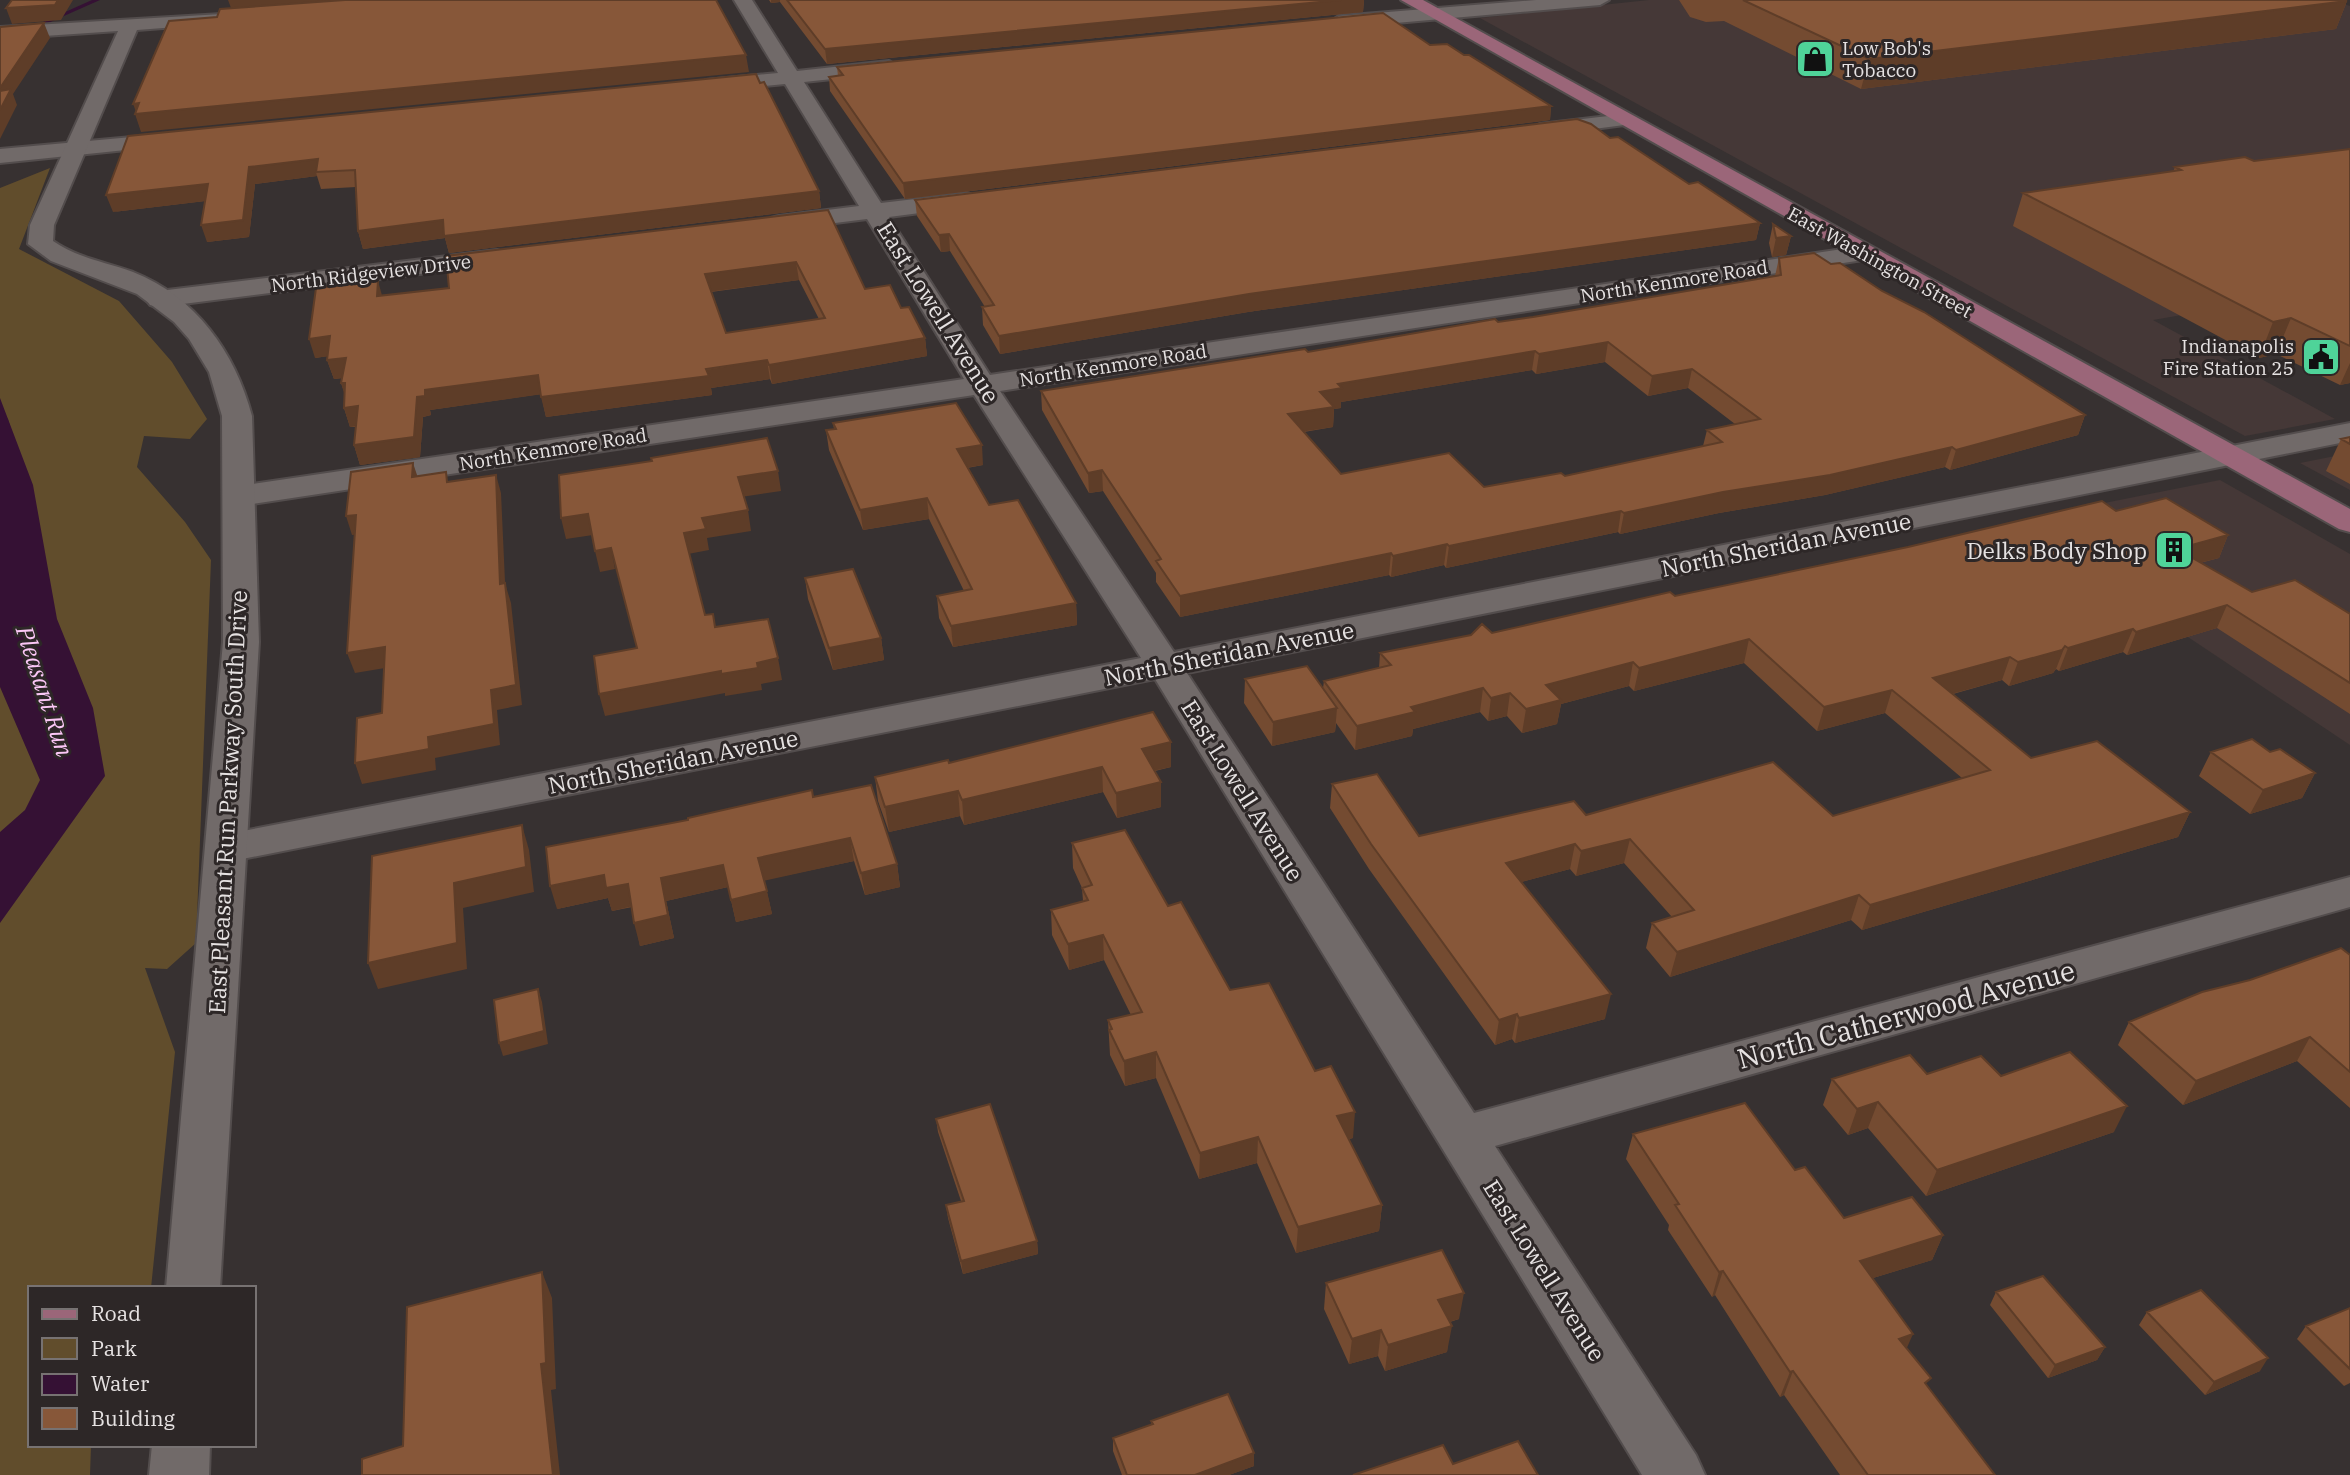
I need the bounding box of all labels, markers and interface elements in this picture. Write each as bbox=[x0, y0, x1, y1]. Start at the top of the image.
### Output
place label: Low Bob's Tobacco bbox=[1842, 36, 1931, 82]
shop icon: Low Bob's Tobacco bbox=[1794, 38, 1836, 80]
street label: East Washington Street bbox=[1783, 201, 1977, 323]
street label: East Lowell Avenue bbox=[871, 216, 1007, 408]
street label: North Ridgeview Drive bbox=[270, 249, 472, 297]
street label: North Kenmore Road bbox=[1579, 254, 1769, 308]
place label: Indianapolis Fire Station 25 bbox=[2163, 334, 2294, 380]
public building icon: Indianapolis Fire Station 25 bbox=[2300, 336, 2342, 378]
street label: North Kenmore Road bbox=[1018, 338, 1208, 392]
street label: North Kenmore Road bbox=[458, 422, 648, 476]
street label: North Sheridan Avenue bbox=[1658, 505, 1914, 583]
building icon: Delks Body Shop bbox=[2153, 529, 2195, 571]
place label: Delks Body Shop bbox=[1966, 535, 2147, 565]
street label: East Pleasant Run Parkway South Drive bbox=[201, 589, 253, 1015]
street label: North Sheridan Avenue bbox=[1101, 614, 1357, 692]
water label: Pleasant Run bbox=[9, 621, 81, 761]
street label: East Lowell Avenue bbox=[1175, 694, 1311, 886]
street label: North Sheridan Avenue bbox=[545, 722, 801, 800]
street label: North Catherwood Avenue bbox=[1733, 951, 2079, 1077]
street label: East Lowell Avenue bbox=[1477, 1174, 1613, 1366]
legend bbox=[28, 1286, 256, 1447]
text: Road bbox=[91, 1299, 141, 1327]
text: Park bbox=[91, 1334, 138, 1362]
text: Water bbox=[91, 1369, 150, 1397]
text: Building bbox=[91, 1404, 176, 1432]

